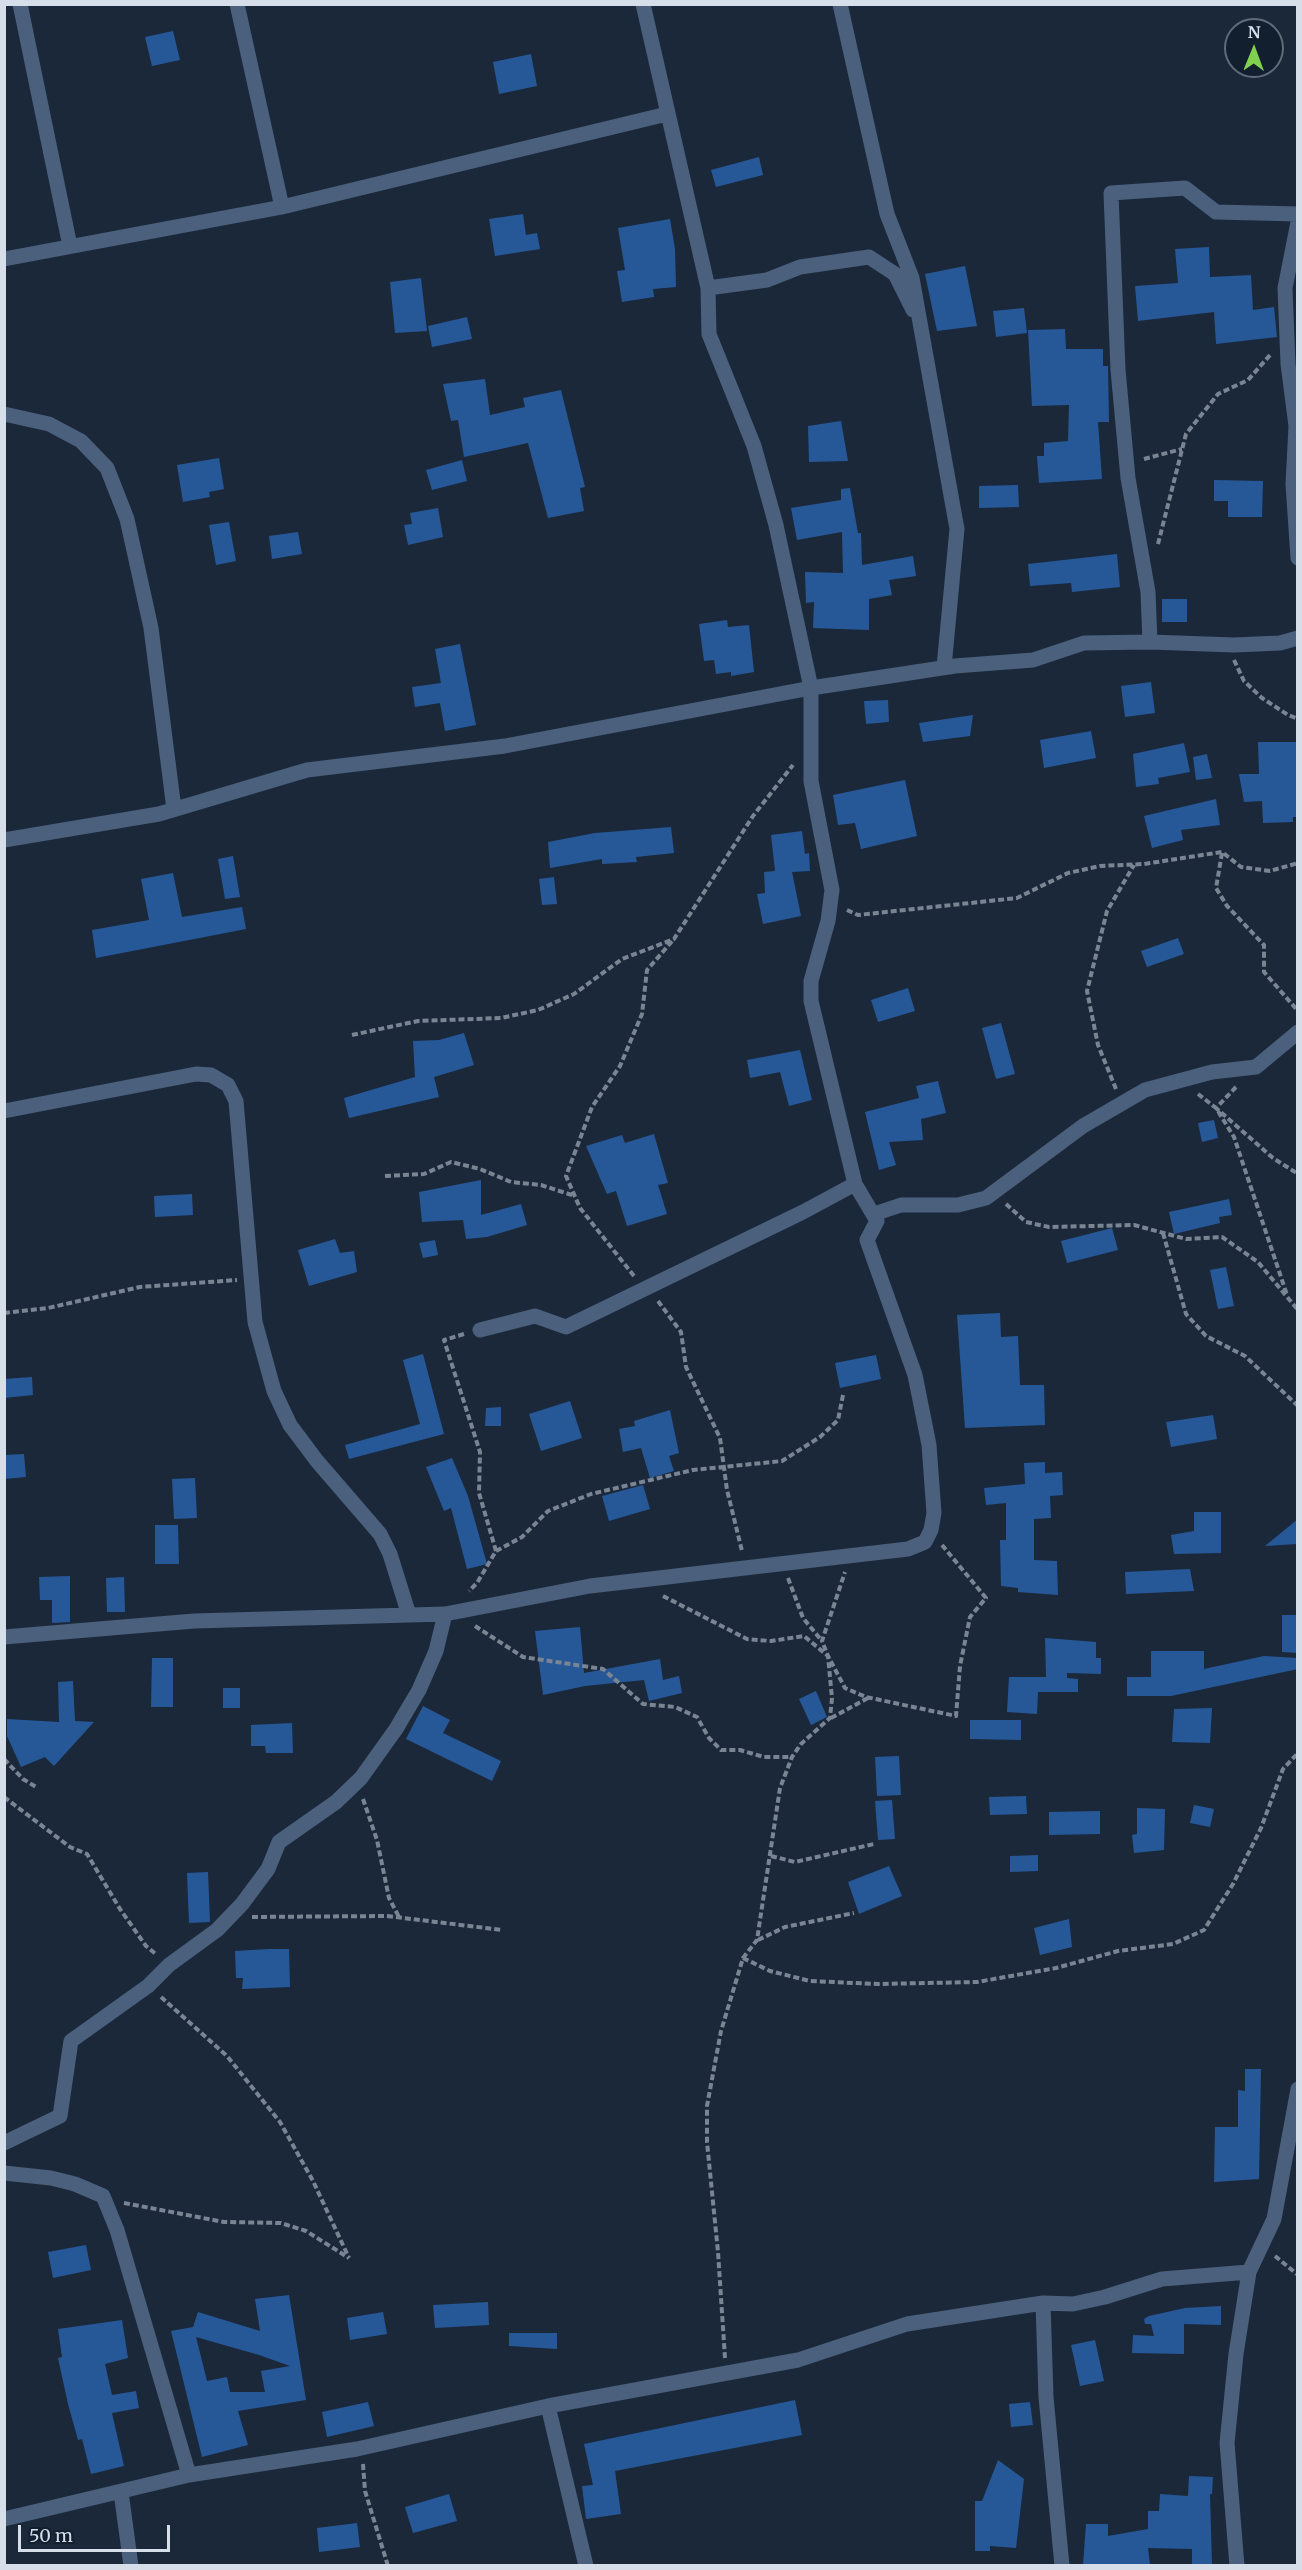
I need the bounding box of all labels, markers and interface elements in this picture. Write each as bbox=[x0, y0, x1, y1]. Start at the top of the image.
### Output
north arrow bbox=[1224, 18, 1284, 78]
text: N bbox=[1248, 22, 1261, 42]
scale bar bbox=[21, 2513, 172, 2551]
text: 50 m bbox=[29, 2524, 73, 2547]

